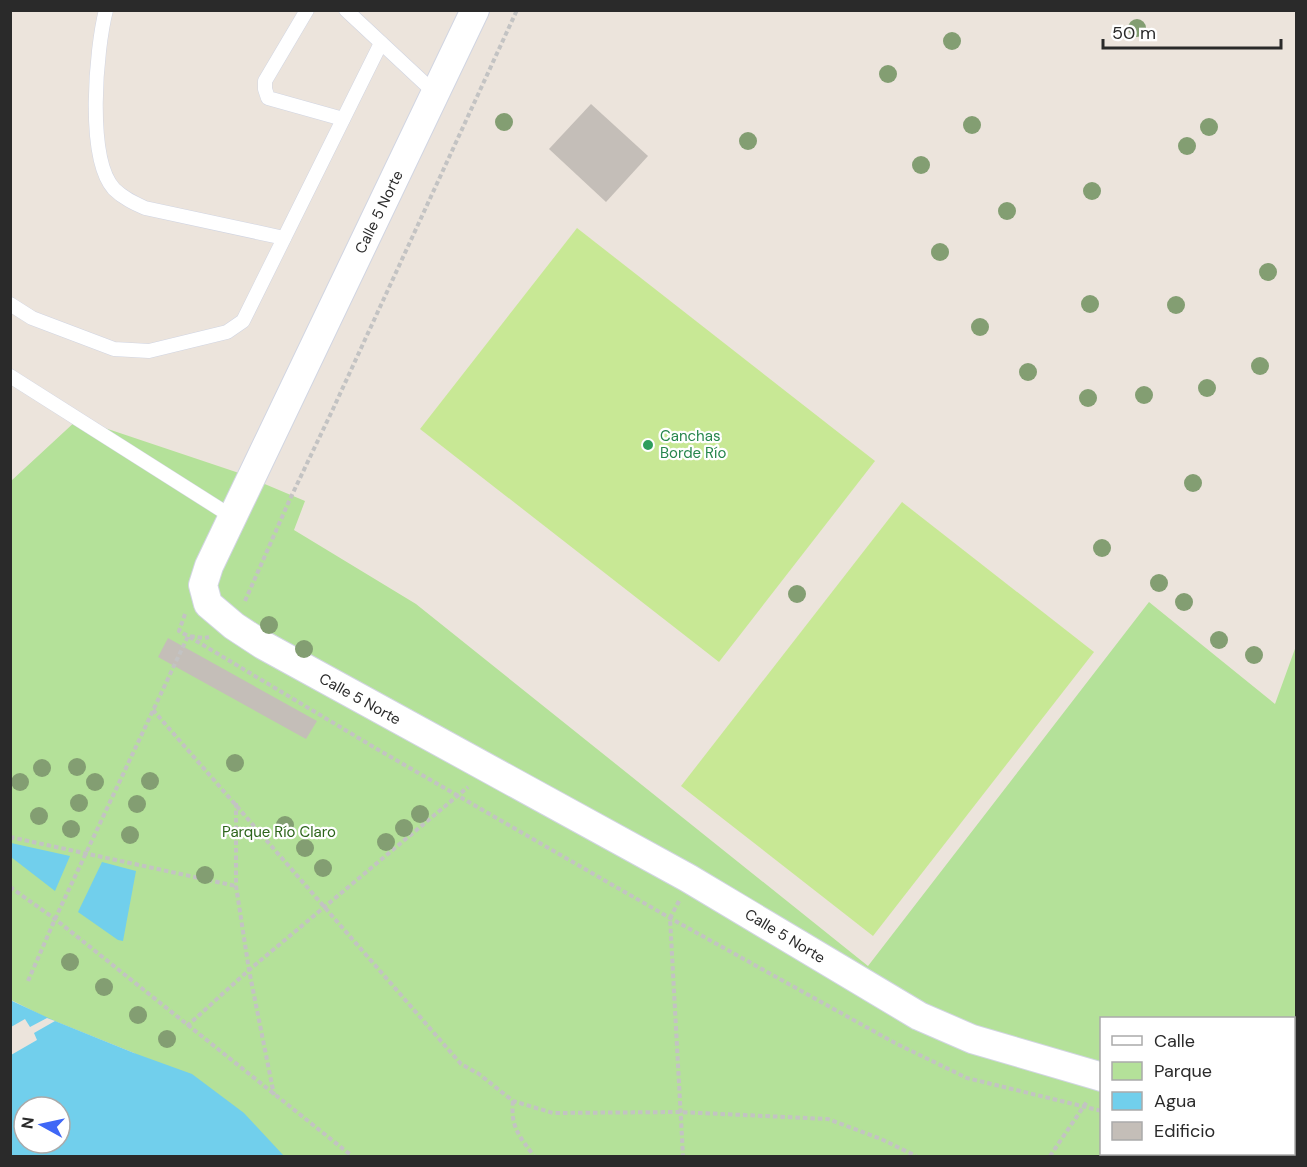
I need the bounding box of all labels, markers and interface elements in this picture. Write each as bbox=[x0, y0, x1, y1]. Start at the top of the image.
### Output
scale bar bbox=[1103, 12, 1282, 50]
text: 50 m bbox=[1112, 21, 1156, 45]
street label: Calle 5 Norte bbox=[350, 167, 408, 257]
place label: Canchas Borde Río bbox=[660, 426, 726, 463]
marker: Canchas Borde Río bbox=[641, 438, 655, 452]
street label: Calle 5 Norte bbox=[316, 668, 404, 730]
park label: Parque Río Claro bbox=[222, 822, 336, 842]
street label: Calle 5 Norte bbox=[741, 904, 829, 968]
legend bbox=[1100, 1017, 1295, 1155]
text: Calle bbox=[1154, 1029, 1195, 1053]
text: Parque bbox=[1154, 1059, 1212, 1083]
text: Agua bbox=[1154, 1089, 1196, 1113]
north arrow bbox=[12, 1095, 72, 1155]
text: N bbox=[16, 1116, 39, 1130]
text: Edificio bbox=[1154, 1119, 1215, 1143]

